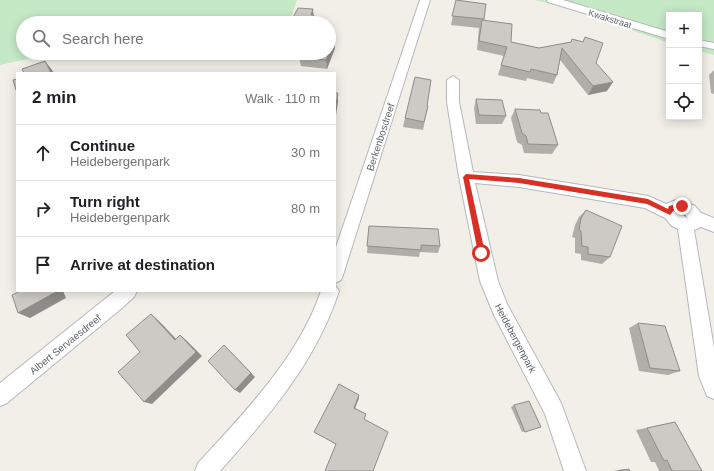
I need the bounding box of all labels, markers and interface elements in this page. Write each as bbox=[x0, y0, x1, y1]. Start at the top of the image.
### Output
street label: Kwakstraat bbox=[587, 8, 633, 30]
map controls bbox=[666, 12, 702, 120]
button: + bbox=[666, 12, 702, 48]
search box bbox=[16, 16, 336, 60]
icon: search bbox=[30, 27, 52, 49]
text: Search here bbox=[62, 30, 144, 47]
button: − bbox=[666, 48, 702, 84]
button: locate bbox=[666, 84, 702, 120]
text: 2 min bbox=[32, 88, 76, 107]
text: Walk · 110 m bbox=[245, 91, 320, 106]
street label: Berkenbosdreef bbox=[364, 102, 397, 172]
text: Continue bbox=[70, 137, 135, 154]
icon: ahead bbox=[32, 142, 54, 164]
text: 30 m bbox=[291, 145, 320, 160]
text: Heidebergenpark bbox=[70, 154, 170, 169]
text: Turn right bbox=[70, 193, 140, 210]
route end bbox=[673, 197, 691, 215]
icon: right bbox=[32, 198, 54, 220]
text: 80 m bbox=[291, 201, 320, 216]
text: Heidebergenpark bbox=[70, 210, 170, 225]
route start bbox=[472, 244, 490, 262]
icon: arrive bbox=[32, 254, 54, 276]
text: Arrive at destination bbox=[70, 256, 215, 273]
street label: Heidebergenpark bbox=[493, 302, 539, 376]
street label: Albert Servaesdreef bbox=[28, 312, 103, 376]

